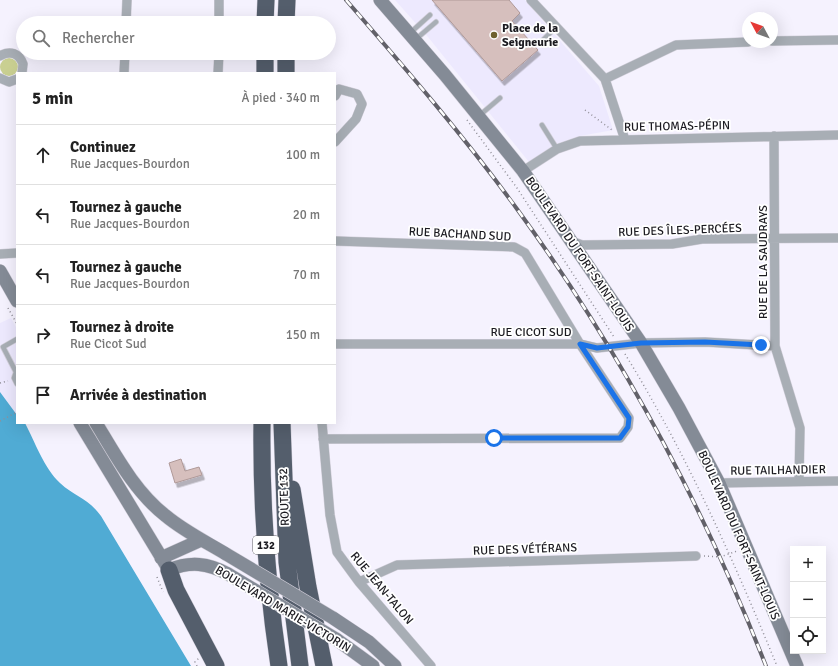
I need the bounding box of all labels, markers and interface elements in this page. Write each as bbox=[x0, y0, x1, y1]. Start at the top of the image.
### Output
north arrow bbox=[742, 12, 778, 48]
search box bbox=[16, 16, 336, 60]
place label: Place de la Seigneurie bbox=[502, 21, 558, 50]
icon: search bbox=[30, 27, 52, 49]
text: Rechercher bbox=[62, 29, 135, 47]
marker: Place de la Seigneurie bbox=[489, 30, 499, 40]
text: 5 min bbox=[32, 88, 73, 109]
text: À pied · 340 m bbox=[241, 90, 320, 106]
street label: RUE THOMAS-PÉPIN bbox=[624, 118, 730, 135]
text: Continuez bbox=[70, 138, 136, 156]
icon: ahead bbox=[32, 144, 54, 166]
text: 100 m bbox=[286, 147, 320, 163]
text: Rue Jacques-Bourdon bbox=[70, 156, 190, 172]
street label: BOULEVARD DU FORT-SAINT-LOUIS bbox=[522, 174, 637, 335]
text: Tournez à gauche bbox=[70, 198, 182, 216]
icon: left bbox=[32, 204, 54, 226]
street label: RUE DE LA SAUDRAYS bbox=[756, 205, 771, 319]
text: 20 m bbox=[293, 207, 320, 223]
text: Rue Jacques-Bourdon bbox=[70, 216, 190, 232]
street label: RUE DES ÎLES-PERCÉES bbox=[618, 221, 742, 240]
street label: RUE BACHAND SUD bbox=[408, 224, 512, 245]
text: Tournez à gauche bbox=[70, 258, 182, 276]
icon: left bbox=[32, 264, 54, 286]
text: 70 m bbox=[293, 267, 320, 283]
text: Rue Jacques-Bourdon bbox=[70, 276, 190, 292]
text: Tournez à droite bbox=[70, 318, 174, 336]
icon: right bbox=[32, 324, 54, 346]
street label: RUE CICOT SUD bbox=[491, 325, 572, 340]
text: 150 m bbox=[286, 327, 320, 343]
text: Rue Cicot Sud bbox=[70, 336, 147, 352]
route end bbox=[752, 336, 770, 354]
icon: arrive bbox=[32, 384, 54, 406]
text: Arrivée à destination bbox=[70, 386, 207, 404]
route start bbox=[485, 429, 503, 447]
street label: BOULEVARD DU FORT-SAINT-LOUIS bbox=[694, 448, 783, 622]
street label: RUE TAILHANDIER bbox=[730, 462, 826, 479]
street label: ROUTE 132 bbox=[276, 468, 293, 526]
road number: 132 bbox=[253, 536, 279, 554]
street label: RUE DES VÉTÉRANS bbox=[473, 540, 578, 559]
map controls bbox=[790, 546, 826, 654]
button: + bbox=[790, 546, 826, 582]
street label: RUE JEAN-TALON bbox=[347, 549, 416, 628]
street label: BOULEVARD MARIE-VICTORIN bbox=[212, 563, 353, 656]
button: − bbox=[790, 582, 826, 618]
button: locate bbox=[790, 618, 826, 654]

